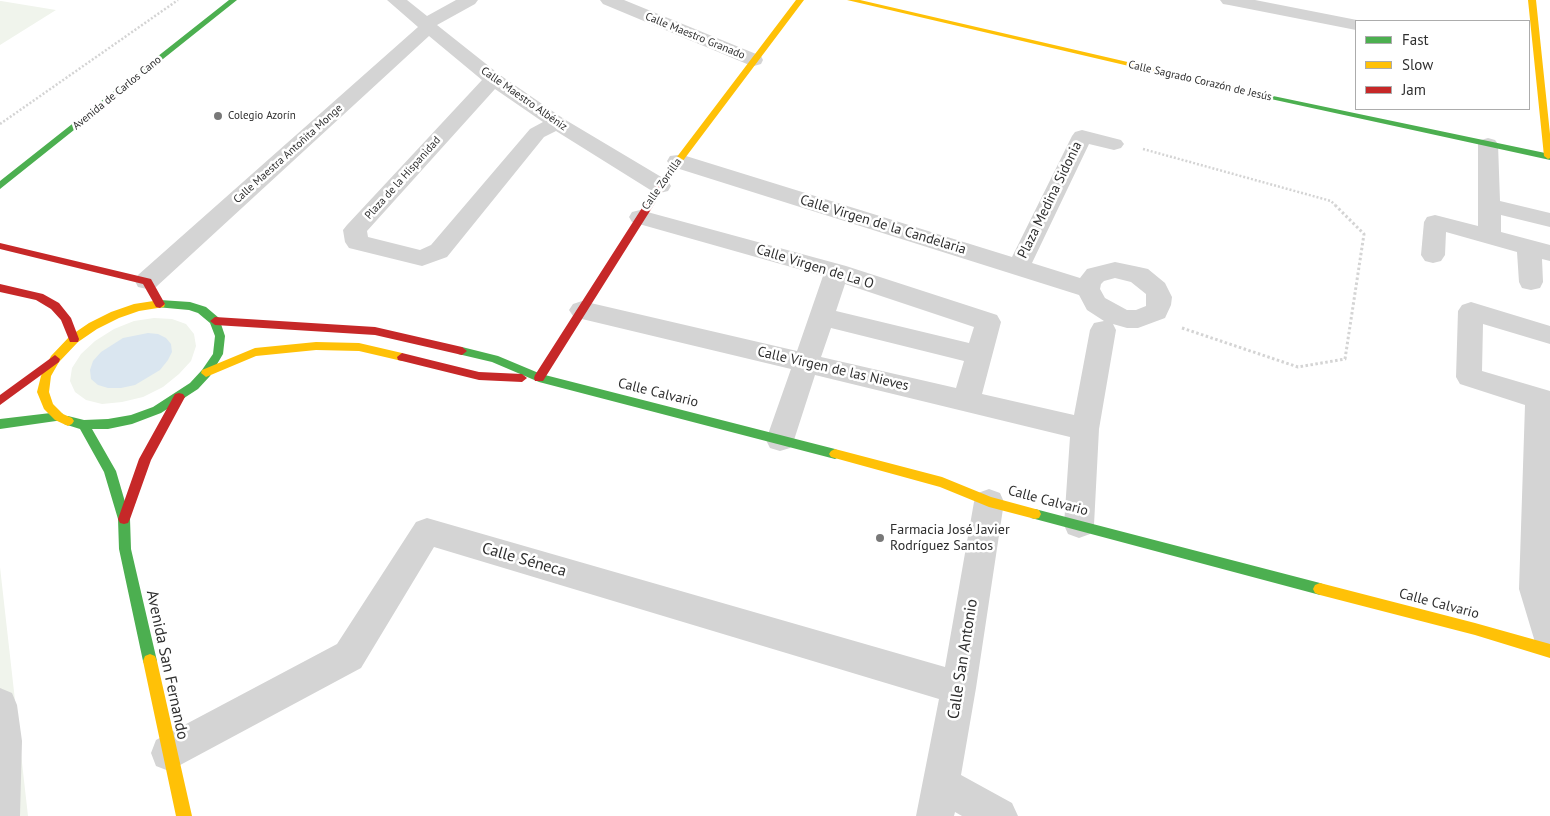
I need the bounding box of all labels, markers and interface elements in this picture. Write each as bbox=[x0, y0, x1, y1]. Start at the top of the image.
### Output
street label: Calle Maestro Granado bbox=[643, 10, 747, 62]
legend bbox=[1355, 20, 1530, 110]
text: Fast bbox=[1402, 30, 1429, 49]
street label: Avenida de Carlos Cano bbox=[70, 53, 164, 133]
text: Slow bbox=[1402, 55, 1433, 74]
street label: Calle Sagrado Corazón de Jesús bbox=[1127, 58, 1273, 104]
street label: Calle Maestro Albéniz bbox=[478, 64, 570, 134]
text: Jam bbox=[1402, 80, 1426, 99]
street label: Calle Maestra Antoñita Monge bbox=[231, 102, 345, 206]
place label: Colegio Azorín bbox=[228, 109, 296, 123]
marker: Colegio Azorín bbox=[212, 110, 224, 122]
street label: Plaza de la Hispanidad bbox=[362, 134, 444, 222]
street label: Plaza Medina Sidonia bbox=[1014, 139, 1086, 261]
street label: Calle Zorrilla bbox=[639, 156, 685, 212]
street label: Calle Virgen de la Candelaria bbox=[798, 192, 968, 258]
street label: Calle Virgen de La O bbox=[754, 241, 876, 293]
street label: Calle Virgen de las Nieves bbox=[756, 343, 910, 395]
street label: Calle Calvario bbox=[616, 375, 700, 411]
street label: Calle Calvario bbox=[1006, 482, 1090, 520]
place label: Farmacia José Javier Rodríguez Santos bbox=[890, 522, 1010, 554]
marker: Farmacia José Javier Rodríguez Santos bbox=[874, 532, 886, 544]
street label: Calle Séneca bbox=[480, 539, 568, 581]
street label: Calle Calvario bbox=[1397, 585, 1481, 623]
street label: Avenida San Fernando bbox=[142, 589, 192, 741]
street label: Calle San Antonio bbox=[944, 597, 982, 721]

